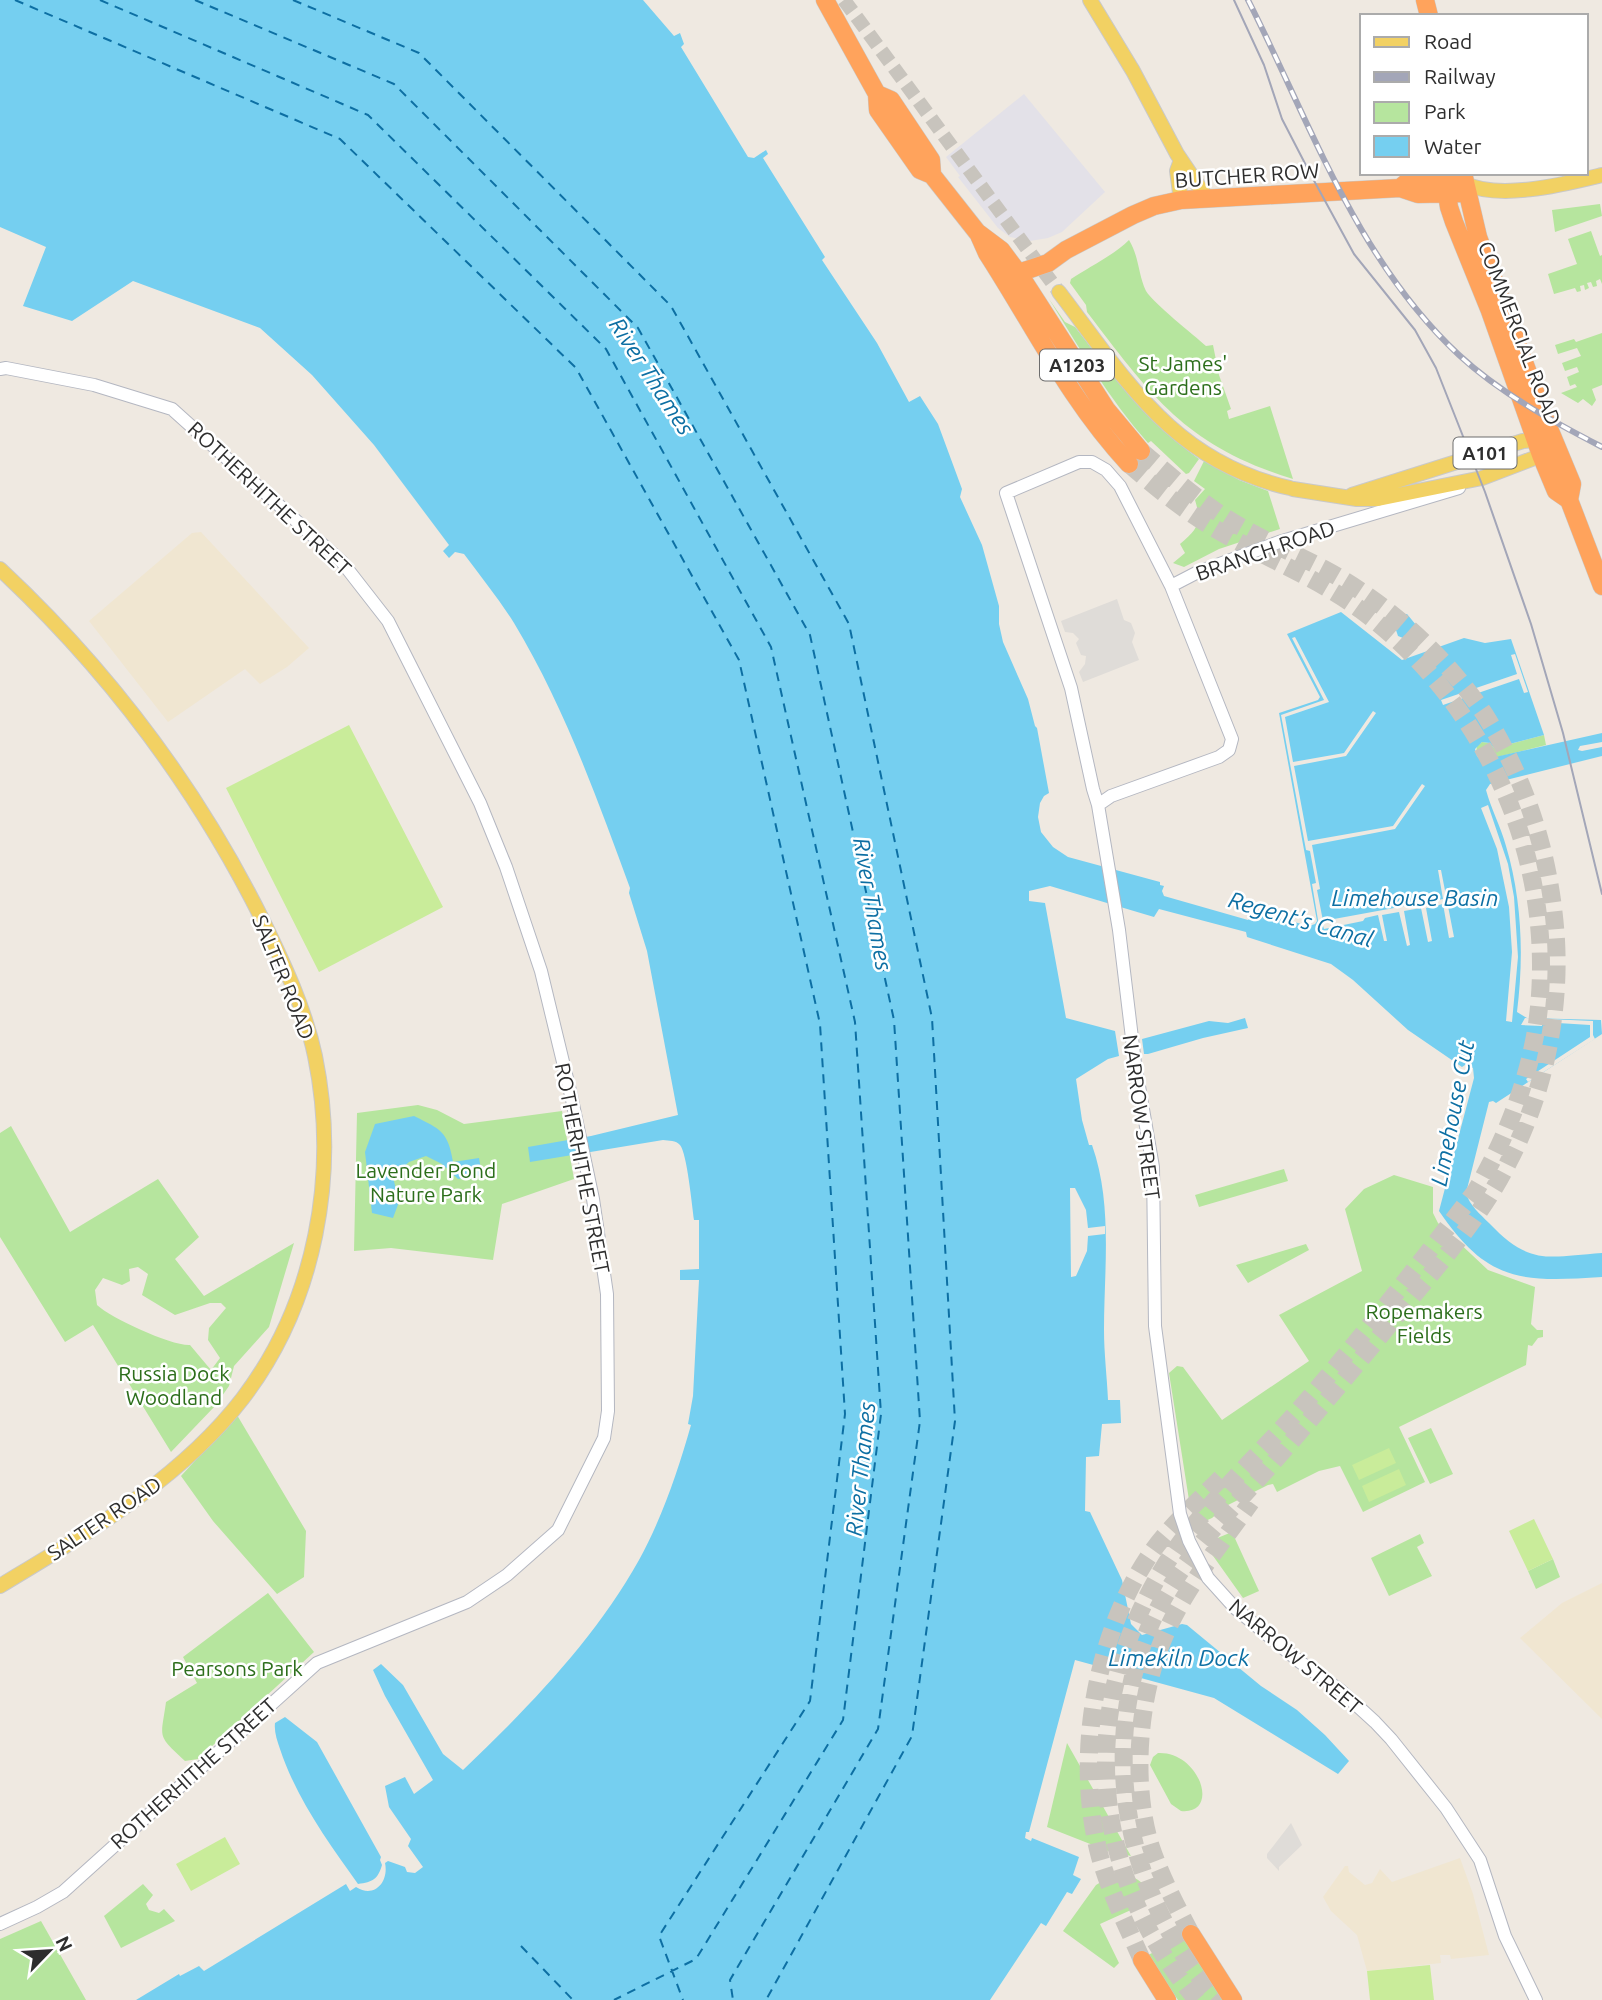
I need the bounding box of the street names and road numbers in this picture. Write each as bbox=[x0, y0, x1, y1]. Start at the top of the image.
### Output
street label: BUTCHER ROW bbox=[1174, 158, 1320, 192]
street label: COMMERCIAL ROAD bbox=[1474, 238, 1566, 428]
road number: A1203 bbox=[1040, 350, 1114, 380]
street label: ROTHERHITHE STREET bbox=[184, 416, 357, 580]
road number: A101 bbox=[1454, 437, 1516, 468]
street label: BRANCH ROAD bbox=[1192, 515, 1338, 585]
street label: SALTER ROAD bbox=[248, 911, 320, 1043]
street label: NARROW STREET bbox=[1119, 1033, 1165, 1201]
street label: ROTHERHITHE STREET bbox=[551, 1061, 615, 1276]
street label: SALTER ROAD bbox=[42, 1471, 166, 1565]
street label: NARROW STREET bbox=[1225, 1593, 1368, 1719]
street label: ROTHERHITHE STREET bbox=[105, 1692, 281, 1854]

